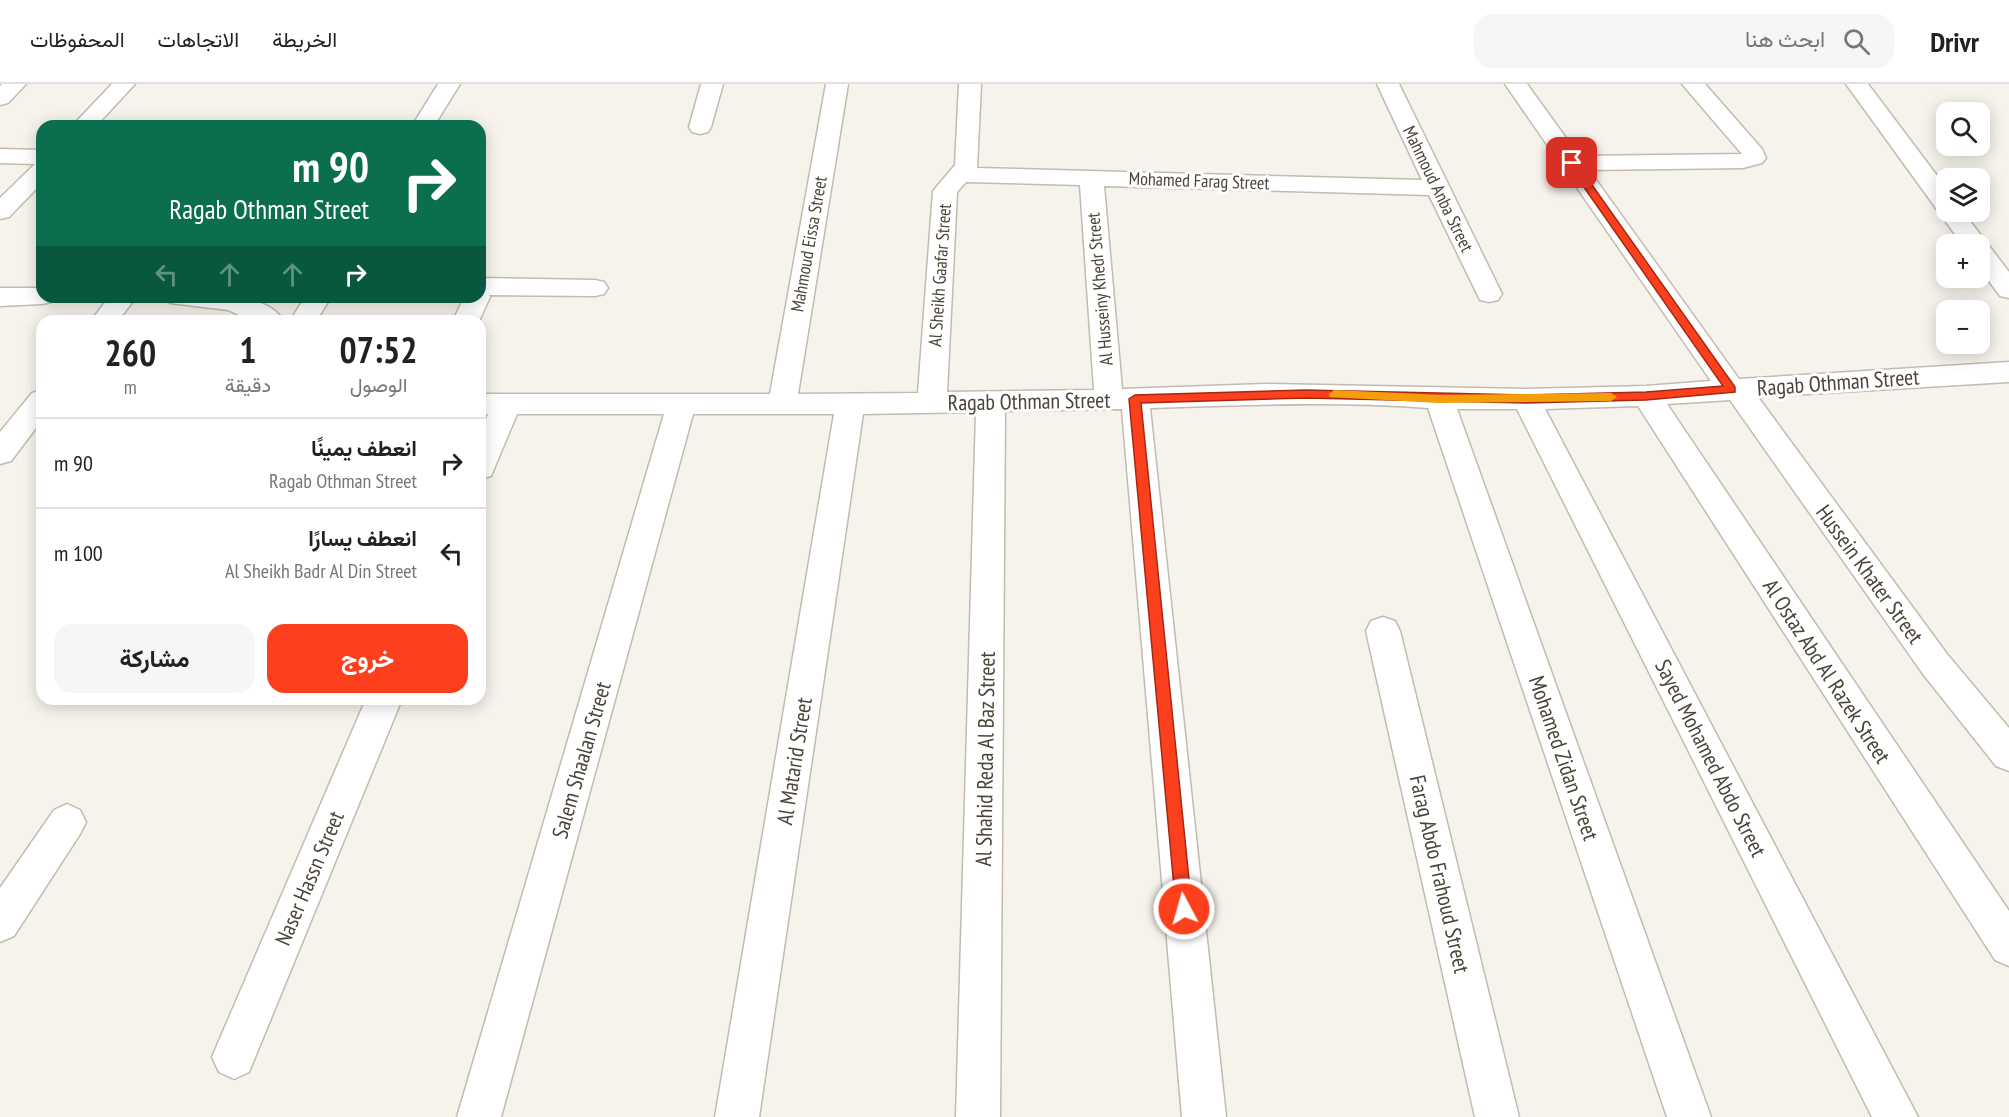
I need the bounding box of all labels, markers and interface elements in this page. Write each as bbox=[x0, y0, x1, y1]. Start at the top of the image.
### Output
search box bbox=[1474, 14, 1894, 68]
text: Drivr bbox=[1930, 23, 1979, 60]
text: ابحث هنا bbox=[1745, 25, 1825, 53]
icon: search bbox=[1840, 25, 1873, 58]
text: المحفوظات bbox=[30, 26, 125, 53]
text: الاتجاهات bbox=[158, 26, 239, 53]
text: الخريطة bbox=[272, 26, 337, 53]
map controls bbox=[1936, 102, 1990, 354]
button: search bbox=[1936, 102, 1990, 156]
street label: Mahmoud Anba Street bbox=[1398, 122, 1479, 256]
pin bbox=[1546, 137, 1597, 188]
text: 90 m bbox=[292, 139, 369, 194]
icon: right bbox=[390, 144, 468, 222]
icon: arrive bbox=[1555, 146, 1588, 179]
street label: Mohamed Farag Street bbox=[1128, 167, 1270, 194]
button: layers bbox=[1936, 168, 1990, 222]
street label: Mahmoud Eissa Street bbox=[785, 174, 832, 314]
text: Ragab Othman Street bbox=[169, 192, 369, 226]
street label: Al Sheikh Gaafar Street bbox=[923, 203, 956, 347]
street label: Al Husseiny Khedr Street bbox=[1081, 212, 1118, 367]
button: + bbox=[1936, 234, 1990, 288]
icon: left bbox=[150, 258, 183, 291]
icon: ahead bbox=[213, 258, 246, 291]
icon: ahead bbox=[276, 258, 309, 291]
icon: right bbox=[339, 258, 372, 291]
button: − bbox=[1936, 300, 1990, 354]
text: 1 bbox=[239, 326, 256, 373]
text: 07:52 bbox=[340, 326, 417, 373]
text: 260 bbox=[105, 329, 156, 376]
street label: Ragab Othman Street bbox=[1756, 362, 1920, 402]
text: دقيقة bbox=[225, 372, 271, 398]
text: الوصول bbox=[350, 372, 407, 398]
text: m bbox=[124, 374, 137, 400]
street label: Ragab Othman Street bbox=[947, 386, 1111, 416]
text: انعطف يمينًا bbox=[311, 434, 417, 462]
icon: right bbox=[435, 447, 468, 480]
text: 90 m bbox=[54, 449, 93, 477]
text: Ragab Othman Street bbox=[269, 468, 417, 494]
street label: Hussein Khater Street bbox=[1810, 499, 1930, 649]
text: انعطف يسارًا bbox=[308, 524, 417, 552]
icon: left bbox=[435, 537, 468, 570]
text: 100 m bbox=[54, 539, 103, 567]
text: Al Sheikh Badr Al Din Street bbox=[225, 558, 417, 584]
street label: Al Ostaz Abd Al Razek Street bbox=[1757, 574, 1897, 768]
button: مشاركة bbox=[54, 624, 255, 693]
button: خروج bbox=[267, 624, 468, 693]
street label: Al Shahid Reda Al Baz Street bbox=[969, 651, 1001, 867]
street label: Sayed Mohamed Abdo Street bbox=[1649, 655, 1773, 861]
street label: Mohamed Zidan Street bbox=[1523, 672, 1605, 844]
street label: Salem Shaalan Street bbox=[545, 678, 617, 842]
street label: Al Matarid Street bbox=[770, 695, 818, 827]
street label: Farag Abdo Frahoud Street bbox=[1404, 772, 1476, 976]
street label: Naser Hassn Street bbox=[268, 807, 350, 949]
position arrow bbox=[1152, 877, 1216, 941]

